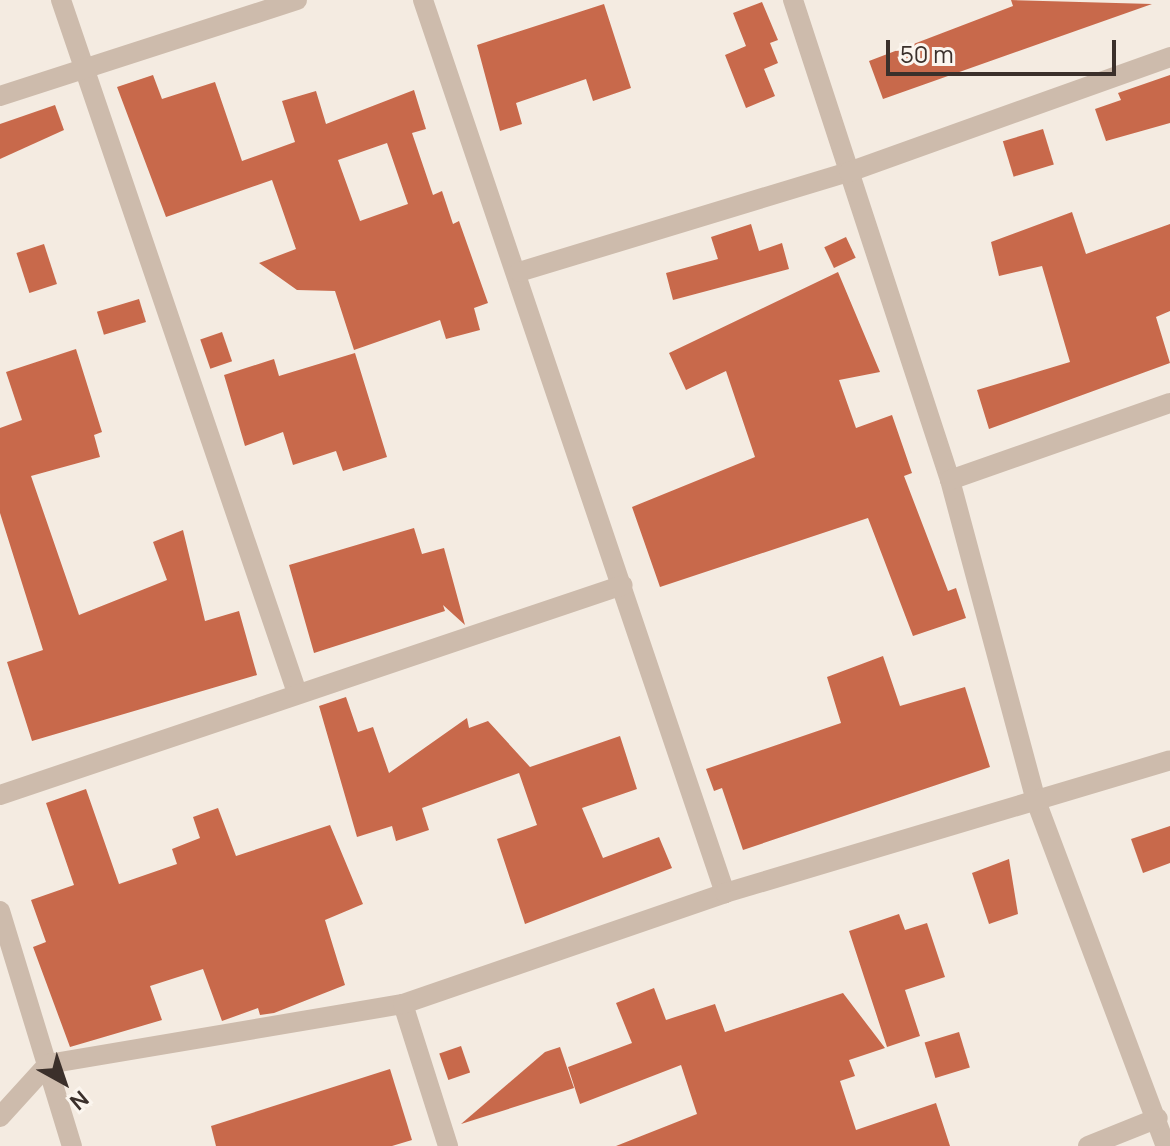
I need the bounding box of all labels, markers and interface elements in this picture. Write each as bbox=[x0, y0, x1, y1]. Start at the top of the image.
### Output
scale bar bbox=[890, 24, 1120, 74]
text: 50 m bbox=[900, 37, 954, 70]
north arrow bbox=[24, 1042, 104, 1122]
text: N bbox=[64, 1084, 95, 1117]

